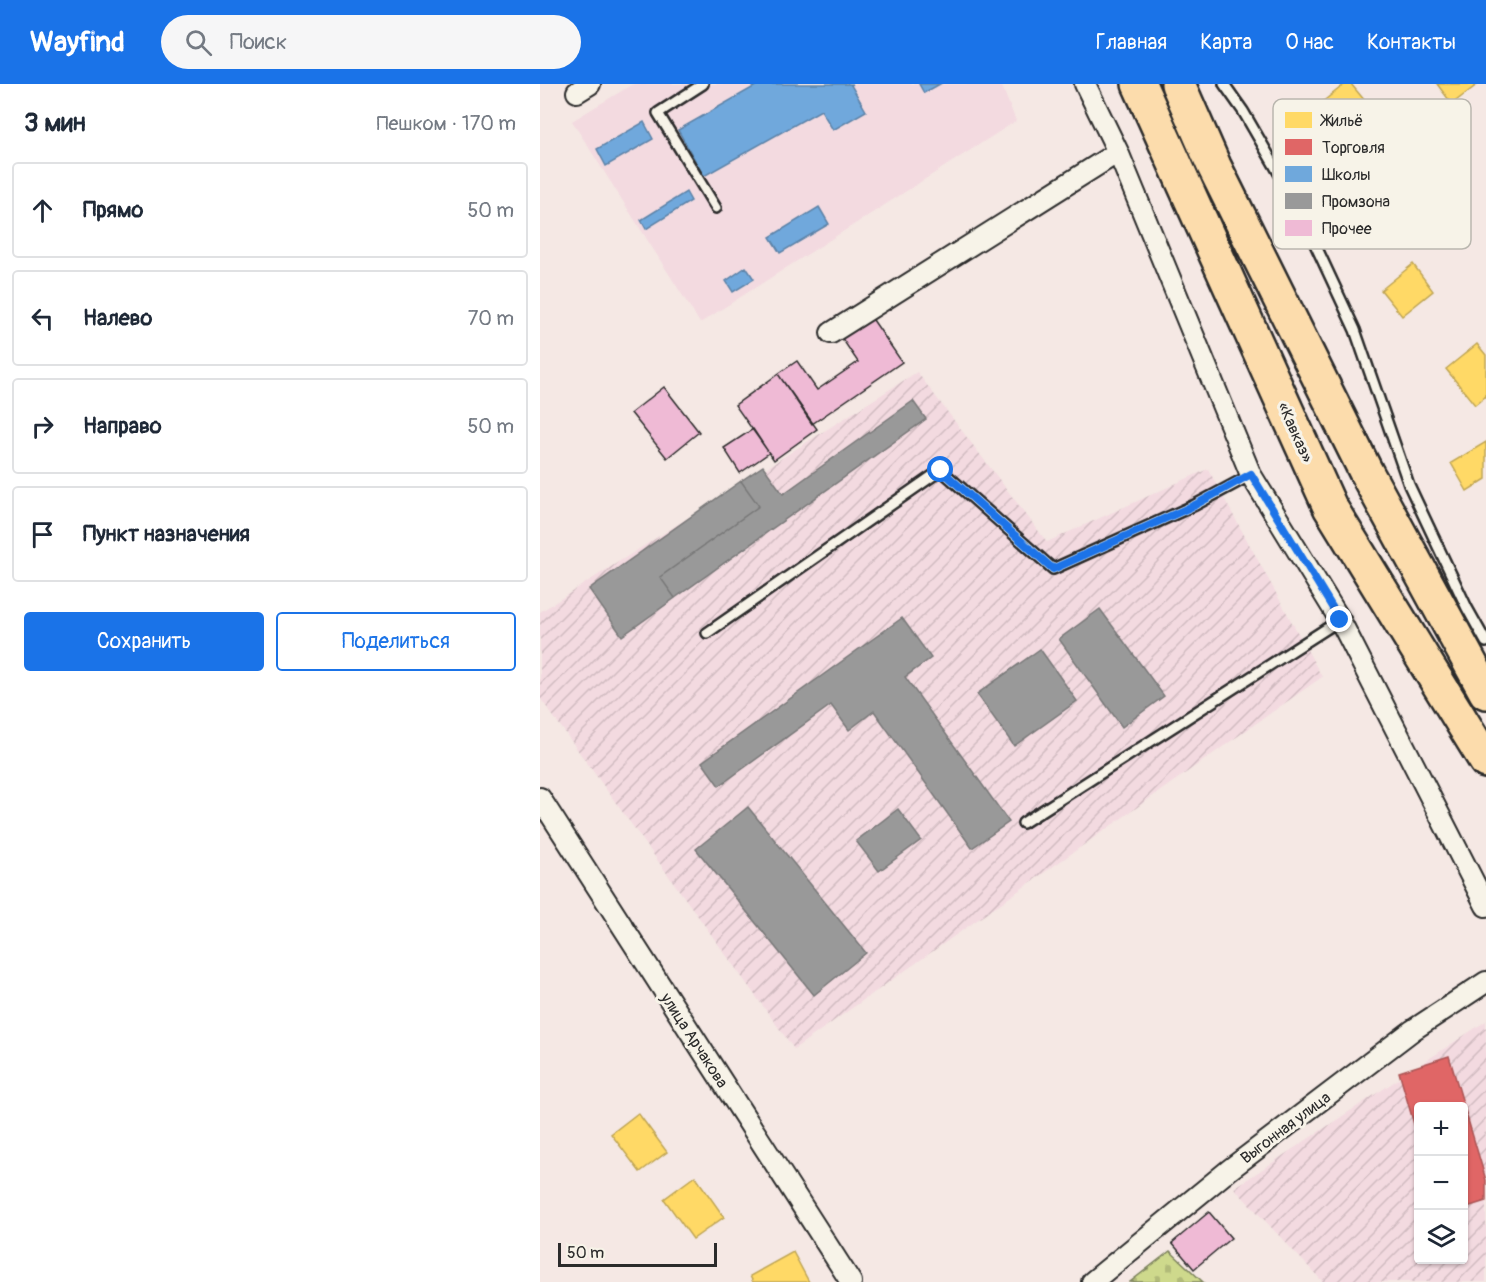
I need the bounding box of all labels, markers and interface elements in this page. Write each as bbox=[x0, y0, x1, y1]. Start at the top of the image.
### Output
search box bbox=[161, 15, 581, 69]
text: Wayfind bbox=[30, 25, 125, 60]
icon: search bbox=[182, 26, 215, 59]
text: Поиск bbox=[230, 28, 287, 56]
text: Главная bbox=[1096, 29, 1167, 56]
text: Карта bbox=[1200, 29, 1252, 56]
text: О нас bbox=[1285, 29, 1334, 56]
text: Контакты bbox=[1367, 29, 1456, 56]
legend bbox=[1273, 99, 1471, 249]
text: 3 мин bbox=[24, 107, 86, 139]
text: Пешком · 170 m bbox=[376, 111, 516, 136]
text: Жильё bbox=[1319, 111, 1363, 131]
text: Торговля bbox=[1322, 138, 1385, 158]
text: Школы bbox=[1322, 165, 1371, 185]
text: Промзона bbox=[1322, 192, 1390, 212]
icon: ahead bbox=[26, 194, 59, 227]
text: Прямо bbox=[83, 196, 143, 224]
text: 50 m bbox=[467, 198, 514, 223]
text: Прочее bbox=[1322, 219, 1372, 239]
icon: left bbox=[26, 302, 59, 335]
text: Налево bbox=[83, 304, 152, 332]
text: 70 m bbox=[468, 306, 514, 331]
street label: «Кавказ» bbox=[1273, 399, 1317, 466]
icon: right bbox=[26, 410, 59, 443]
text: Направо bbox=[83, 412, 162, 440]
text: 50 m bbox=[467, 414, 514, 439]
route start bbox=[927, 456, 953, 482]
icon: arrive bbox=[26, 518, 59, 551]
text: Пункт назначения bbox=[83, 520, 250, 548]
route end bbox=[1326, 606, 1352, 632]
button: Сохранить bbox=[24, 612, 264, 671]
button: Поделиться bbox=[276, 612, 516, 671]
street label: улица Арчакова bbox=[656, 989, 732, 1092]
street label: Выгонная улица bbox=[1237, 1087, 1335, 1168]
map controls bbox=[1414, 1102, 1468, 1264]
button: + bbox=[1414, 1102, 1468, 1156]
button: − bbox=[1414, 1156, 1468, 1210]
button: layers bbox=[1414, 1210, 1468, 1264]
scale bar bbox=[558, 1240, 717, 1268]
text: 50 m bbox=[567, 1243, 604, 1263]

